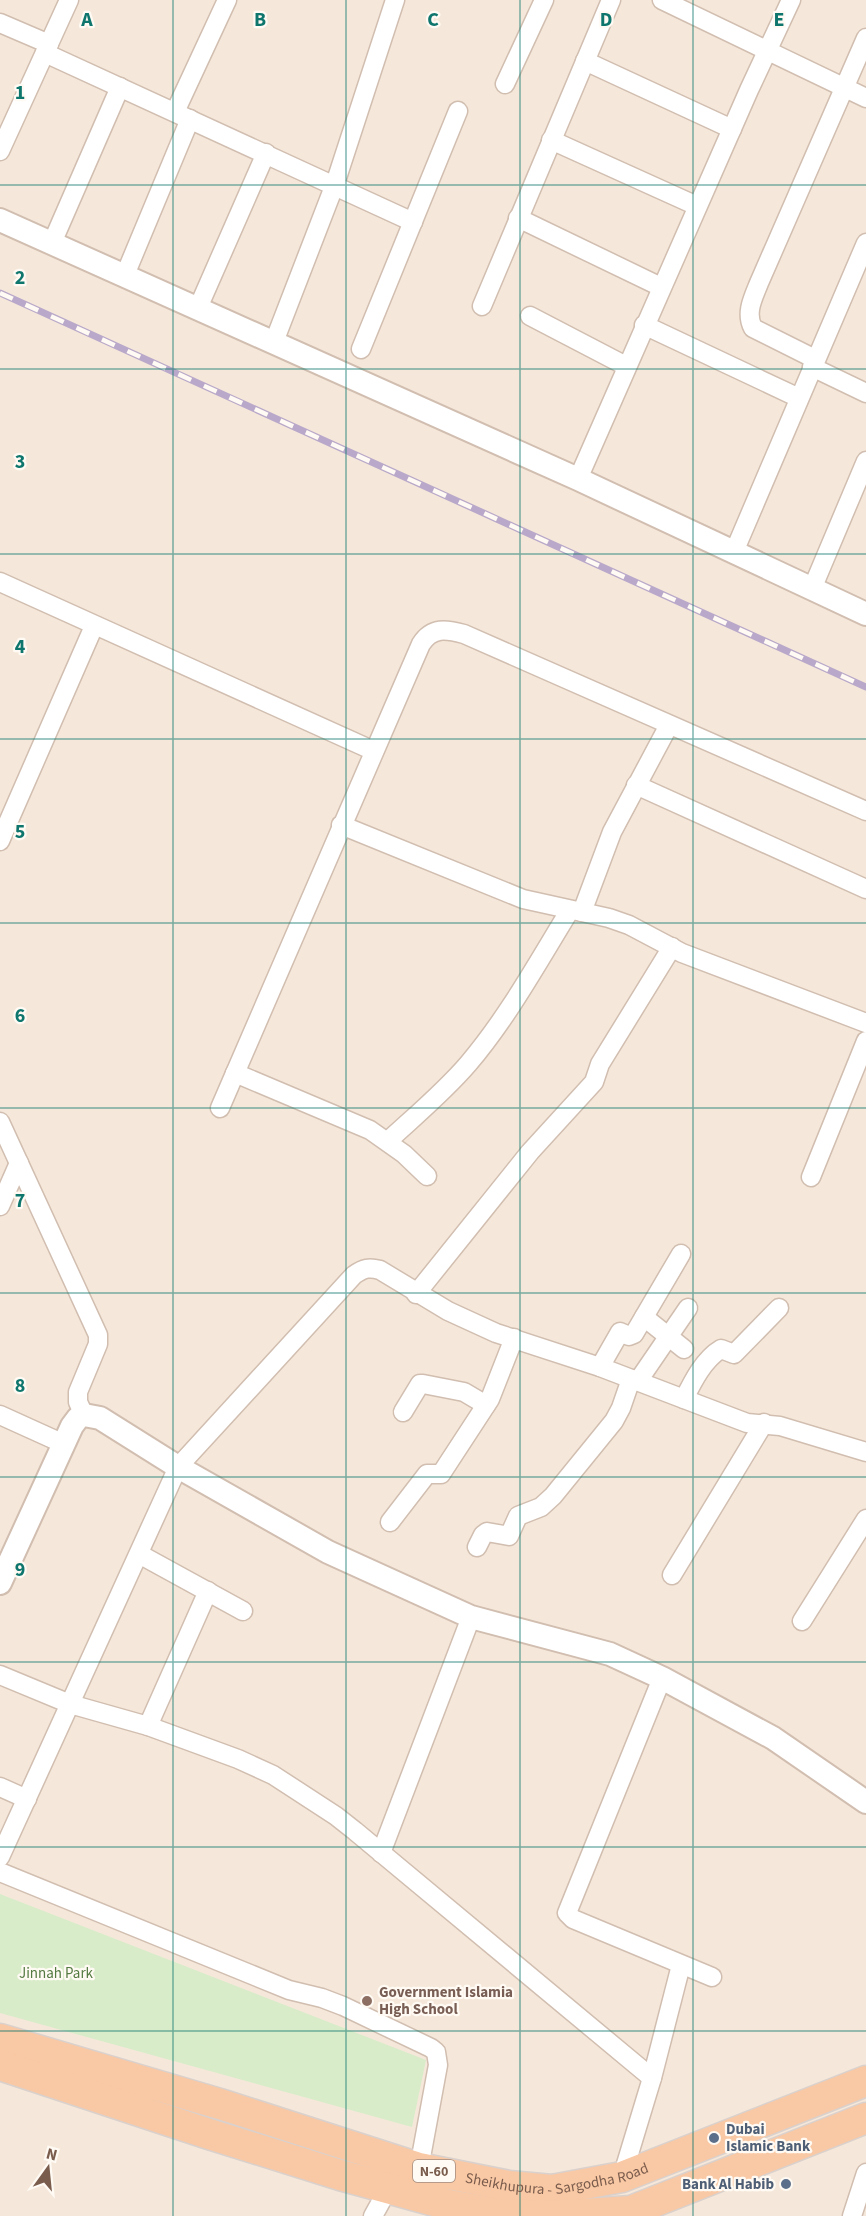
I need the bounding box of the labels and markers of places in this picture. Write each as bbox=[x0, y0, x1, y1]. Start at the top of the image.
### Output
place label: Government Islamia High School bbox=[379, 1982, 513, 2020]
marker: Government Islamia High School bbox=[360, 1994, 374, 2008]
place label: Dubai Islamic Bank bbox=[726, 2119, 811, 2157]
marker: Dubai Islamic Bank bbox=[707, 2131, 721, 2145]
place label: Bank Al Habib bbox=[682, 2174, 774, 2195]
marker: Bank Al Habib bbox=[779, 2177, 793, 2191]

